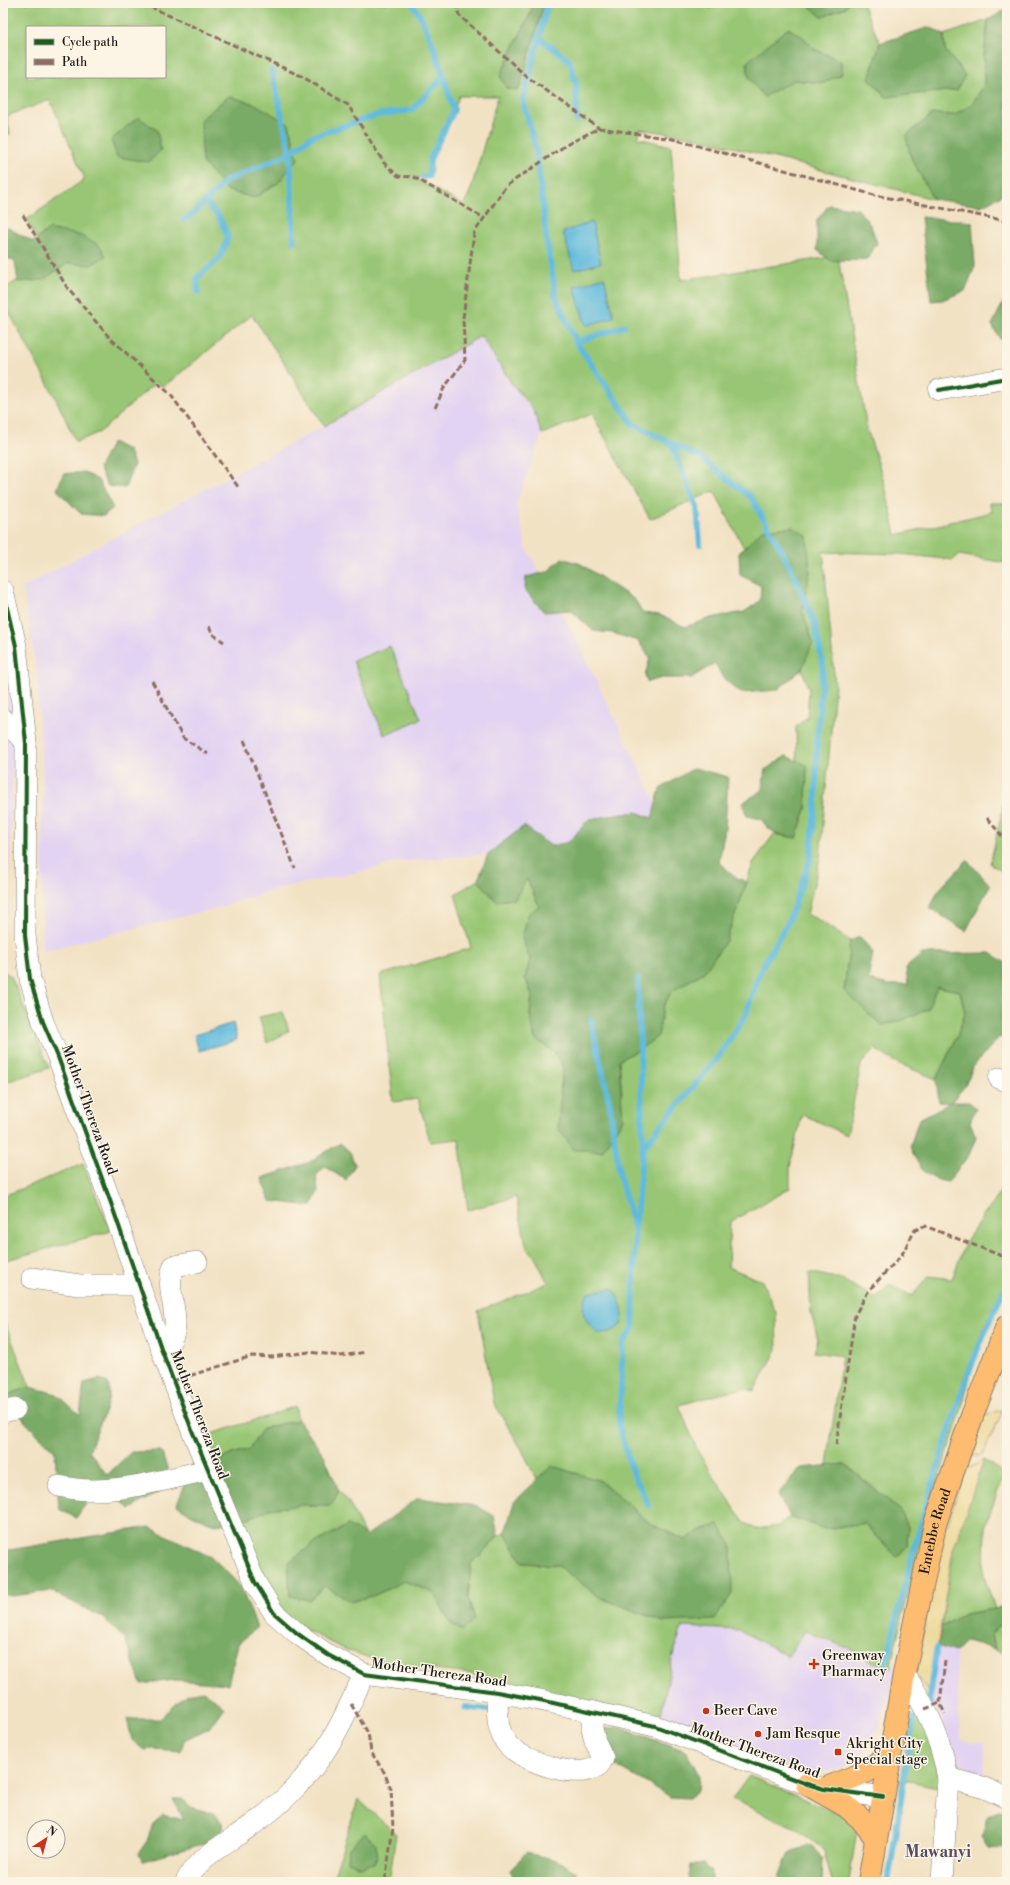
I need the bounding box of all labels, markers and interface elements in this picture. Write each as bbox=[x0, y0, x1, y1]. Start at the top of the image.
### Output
legend bbox=[26, 26, 166, 78]
text: Cycle path bbox=[62, 35, 118, 50]
text: Path bbox=[62, 55, 87, 70]
street label: Mother Thereza Road bbox=[57, 1043, 121, 1177]
street label: Mother Thereza Road bbox=[166, 1348, 232, 1482]
street label: Entebbe Road bbox=[916, 1486, 956, 1576]
place label: Greenway Pharmacy bbox=[822, 1647, 887, 1681]
street label: Mother Thereza Road bbox=[370, 1655, 508, 1691]
marker: Greenway Pharmacy bbox=[809, 1659, 819, 1669]
place label: Beer Cave bbox=[713, 1702, 777, 1720]
marker: Beer Cave bbox=[701, 1706, 711, 1716]
street label: Mother Thereza Road bbox=[688, 1719, 822, 1783]
place label: Jam Resque bbox=[765, 1725, 841, 1743]
marker: Jam Resque bbox=[753, 1729, 763, 1739]
place label: Akright City Special stage bbox=[845, 1735, 928, 1769]
marker: Akright City Special stage bbox=[833, 1747, 843, 1757]
north arrow bbox=[26, 1819, 66, 1859]
text: N bbox=[44, 1823, 59, 1840]
district label: Mawanyi bbox=[905, 1842, 971, 1862]

